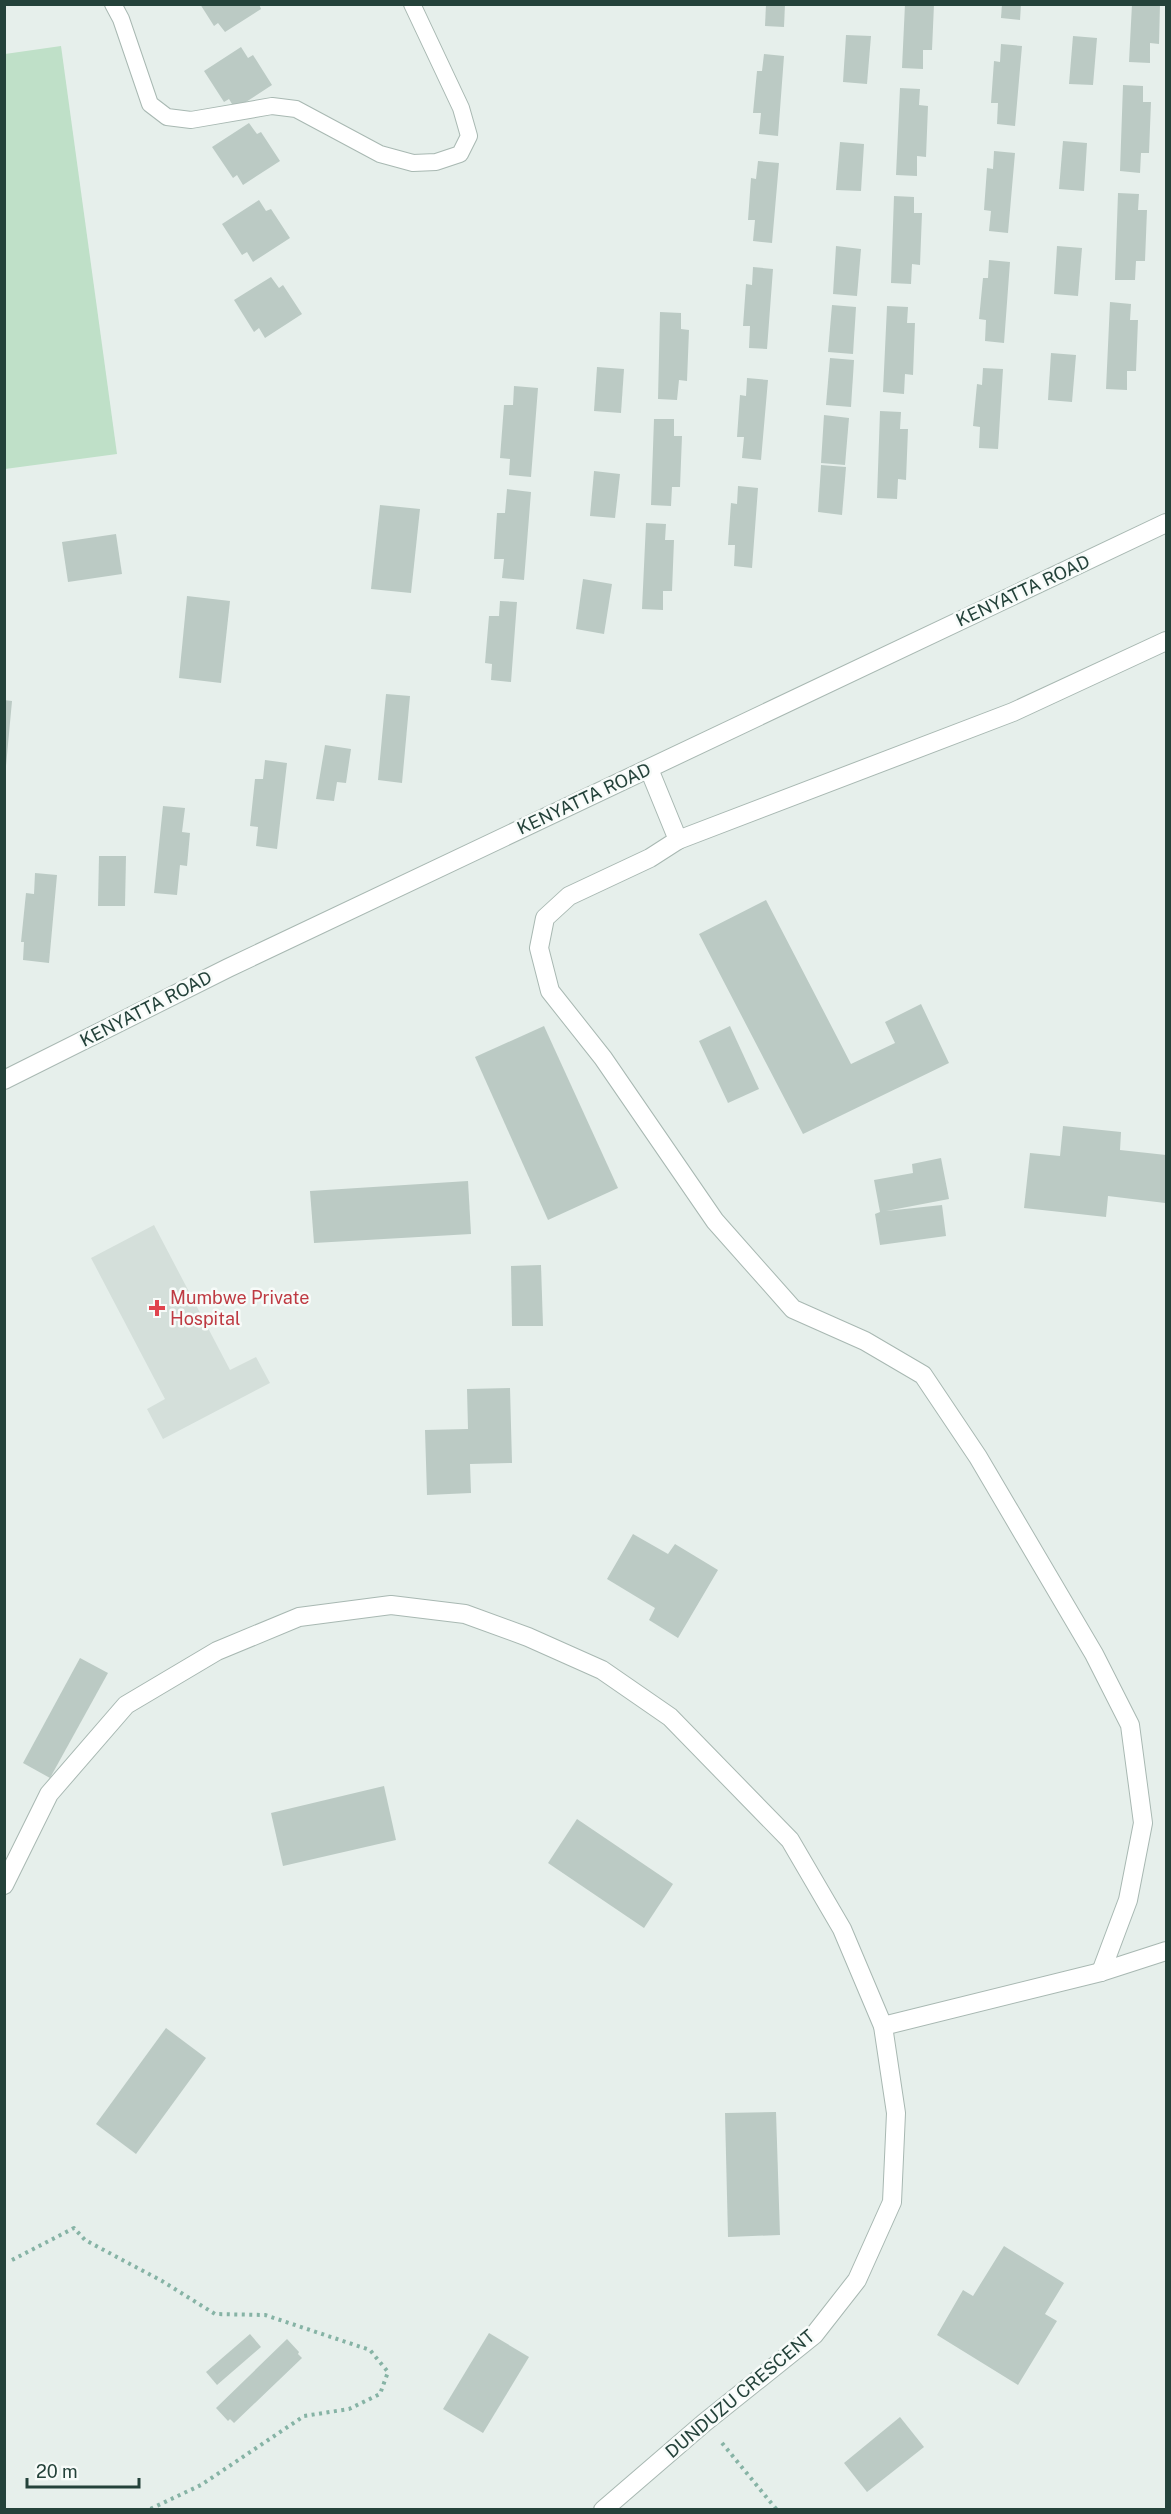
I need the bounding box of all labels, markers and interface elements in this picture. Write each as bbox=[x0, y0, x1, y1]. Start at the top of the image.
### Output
street label: KENYATTA ROAD bbox=[953, 550, 1093, 631]
street label: KENYATTA ROAD bbox=[514, 758, 654, 839]
street label: KENYATTA ROAD bbox=[76, 966, 215, 1051]
place label: Mumbwe Private Hospital bbox=[170, 1287, 309, 1329]
marker: Mumbwe Private Hospital bbox=[148, 1299, 166, 1317]
street label: DUNDUZU CRESCENT bbox=[661, 2325, 819, 2462]
scale bar bbox=[27, 2451, 140, 2489]
text: 20 m bbox=[36, 2461, 78, 2482]

